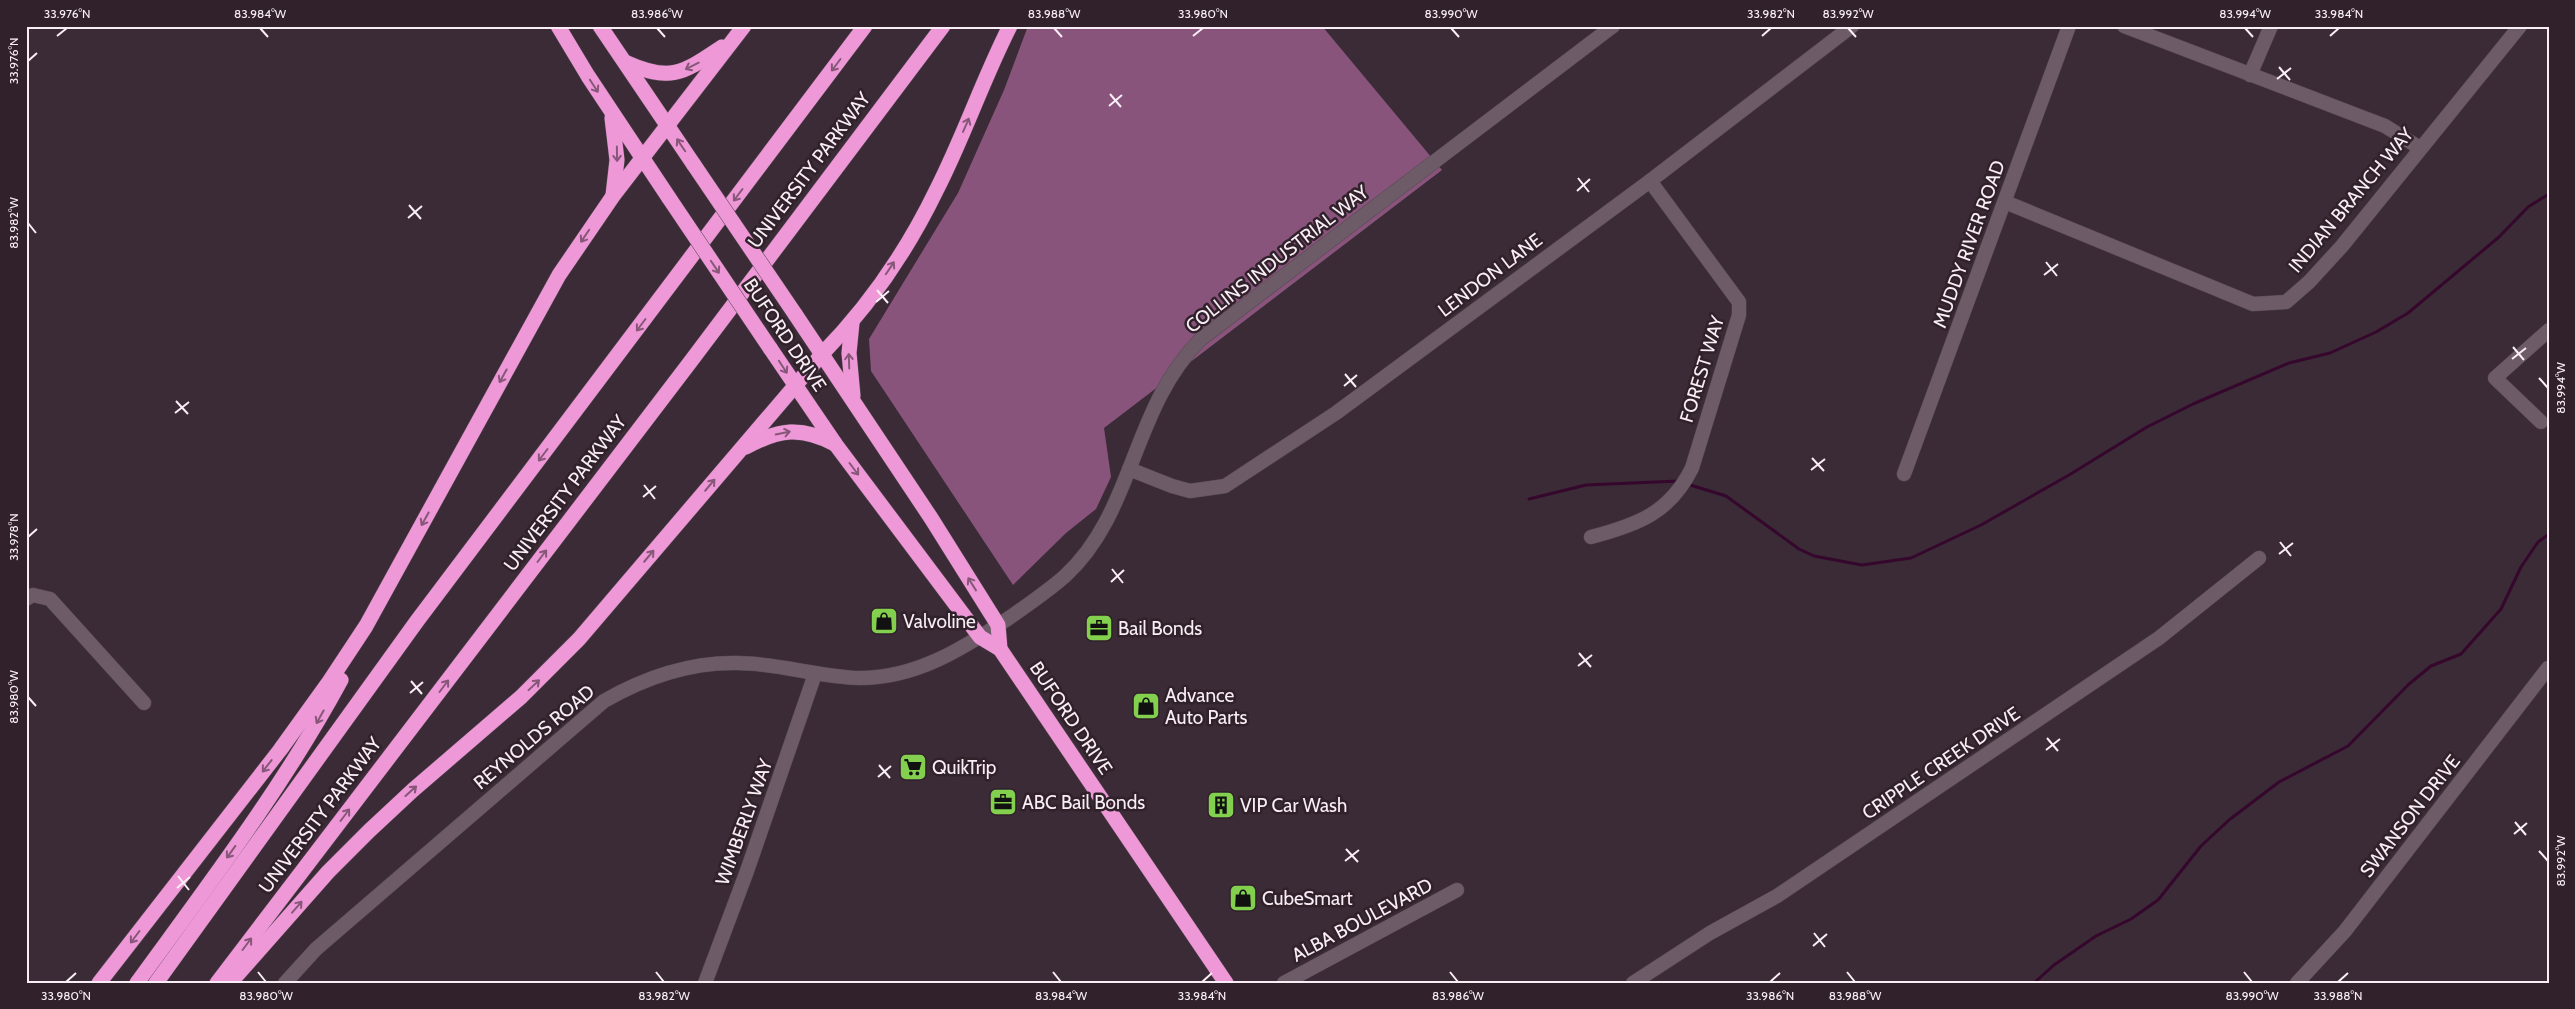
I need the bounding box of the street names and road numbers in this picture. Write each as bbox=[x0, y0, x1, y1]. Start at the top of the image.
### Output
street label: UNIVERSITY PARKWAY bbox=[743, 87, 875, 252]
street label: INDIAN BRANCH WAY bbox=[2284, 123, 2418, 277]
street label: MUDDY RIVER ROAD bbox=[1928, 157, 2010, 331]
street label: COLLINS INDUSTRIAL WAY bbox=[1181, 180, 1373, 338]
street label: LENDON LANE bbox=[1433, 228, 1547, 322]
street label: BUFORD DRIVE bbox=[739, 274, 831, 396]
street label: FOREST WAY bbox=[1675, 313, 1729, 425]
street label: UNIVERSITY PARKWAY bbox=[499, 410, 631, 575]
street label: BUFORD DRIVE bbox=[1025, 657, 1117, 779]
street label: REYNOLDS ROAD bbox=[469, 680, 599, 794]
street label: CRIPPLE CREEK DRIVE bbox=[1858, 702, 2024, 824]
street label: UNIVERSITY PARKWAY bbox=[254, 732, 386, 897]
street label: SWANSON DRIVE bbox=[2355, 750, 2465, 882]
street label: WIMBERLY WAY bbox=[711, 756, 778, 888]
street label: ALBA BOULEVARD bbox=[1288, 873, 1436, 967]

